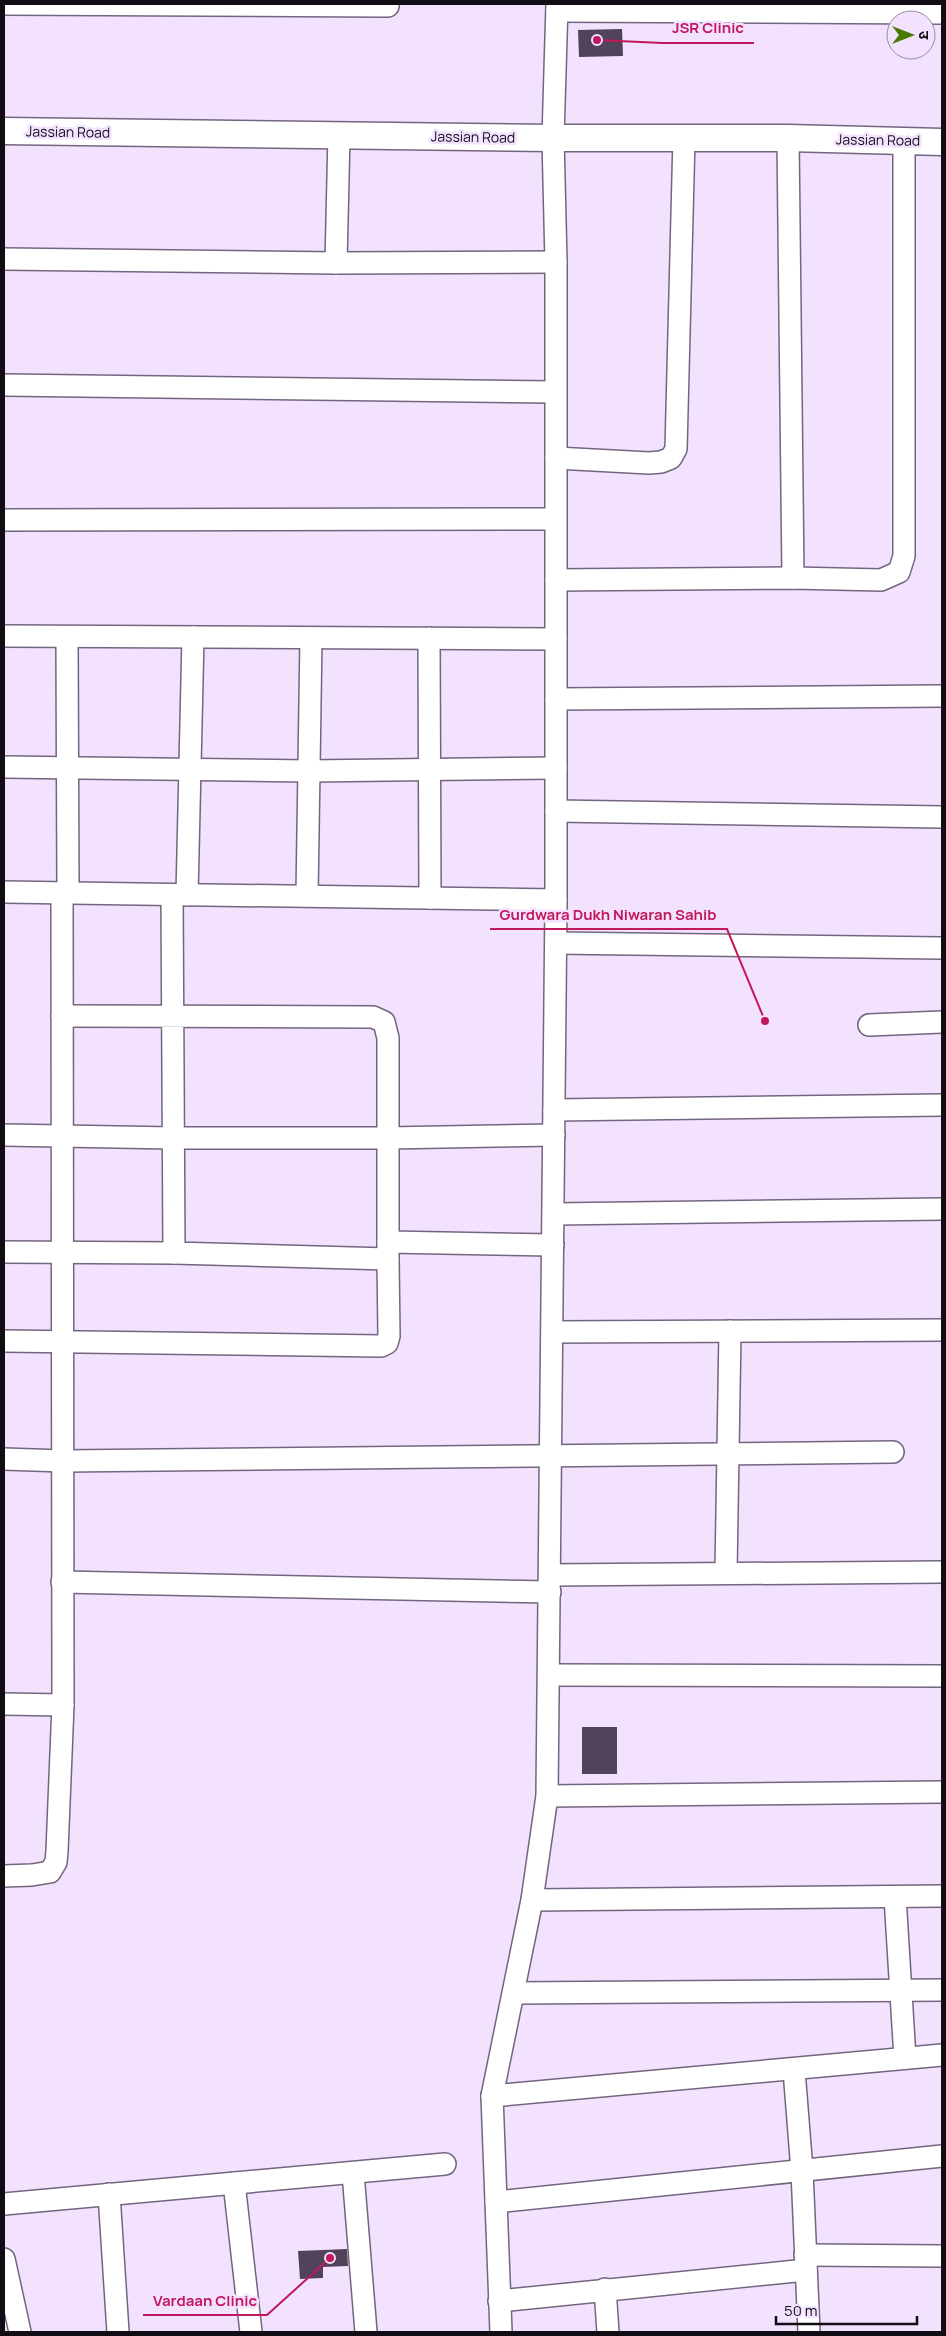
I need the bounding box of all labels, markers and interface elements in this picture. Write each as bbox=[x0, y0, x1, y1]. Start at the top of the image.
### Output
north arrow bbox=[886, 10, 936, 60]
callout: JSR Clinic bbox=[662, 13, 754, 43]
text: JSR Clinic bbox=[672, 17, 744, 38]
text: उ bbox=[915, 31, 934, 40]
street label: Jassian Road bbox=[26, 121, 110, 142]
street label: Jassian Road bbox=[431, 126, 515, 147]
street label: Jassian Road bbox=[836, 129, 920, 150]
callout: Gurdwara Dukh Niwaran Sahib bbox=[490, 899, 727, 929]
text: Gurdwara Dukh Niwaran Sahib bbox=[500, 904, 716, 925]
callout: Vardaan Clinic bbox=[143, 2285, 267, 2315]
text: Vardaan Clinic bbox=[153, 2290, 257, 2311]
scale bar bbox=[776, 2294, 917, 2326]
text: 50 m bbox=[784, 2300, 818, 2321]

